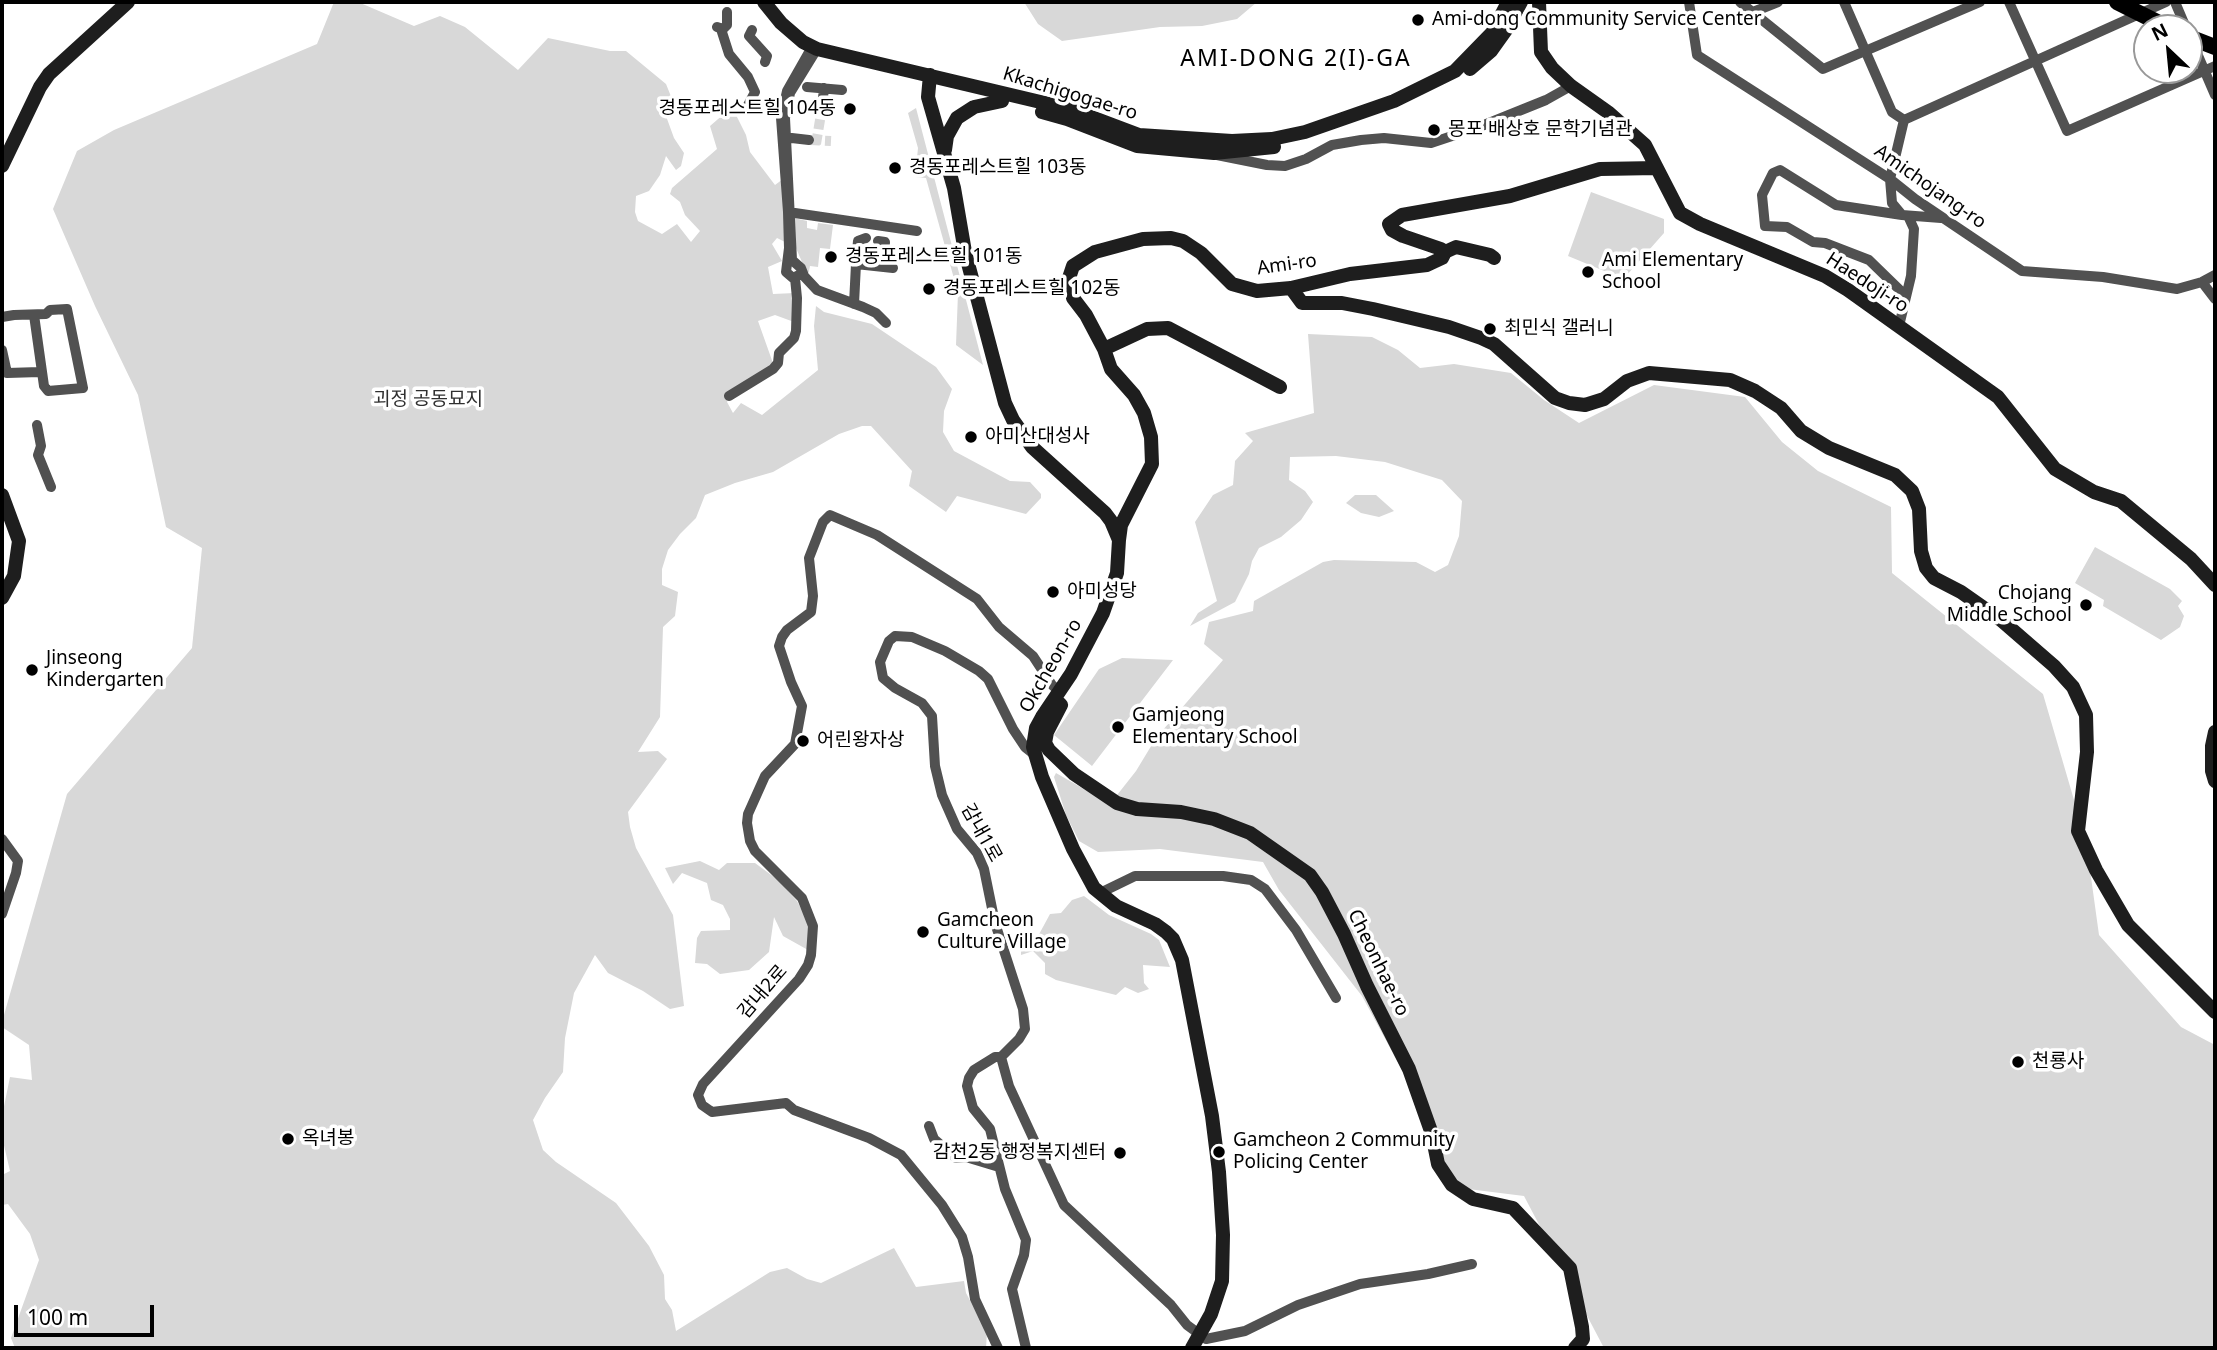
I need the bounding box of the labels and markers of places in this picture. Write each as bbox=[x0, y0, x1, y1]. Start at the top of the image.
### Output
place label: Ami-dong Community Service Center bbox=[1432, 9, 1762, 31]
marker: Ami-dong Community Service Center bbox=[1410, 12, 1426, 28]
place label: 경동포레스트힐 104동 bbox=[659, 98, 836, 120]
marker: 경동포레스트힐 104동 bbox=[842, 101, 858, 117]
place label: 몽포 배상호 문학기념관 bbox=[1448, 119, 1633, 141]
marker: 몽포 배상호 문학기념관 bbox=[1426, 122, 1442, 138]
place label: 경동포레스트힐 103동 bbox=[909, 157, 1086, 179]
marker: 경동포레스트힐 103동 bbox=[887, 160, 903, 176]
place label: 경동포레스트힐 101동 bbox=[845, 246, 1022, 268]
marker: 경동포레스트힐 101동 bbox=[823, 249, 839, 265]
place label: Ami Elementary School bbox=[1602, 250, 1743, 294]
marker: Ami Elementary School bbox=[1580, 264, 1596, 280]
place label: 경동포레스트힐 102동 bbox=[943, 278, 1120, 300]
marker: 경동포레스트힐 102동 bbox=[921, 281, 937, 297]
place label: 최민식 갤러니 bbox=[1504, 318, 1614, 340]
marker: 최민식 갤러니 bbox=[1482, 321, 1498, 337]
place label: 아미산대성사 bbox=[985, 426, 1090, 448]
marker: 아미산대성사 bbox=[963, 429, 979, 445]
place label: 아미성당 bbox=[1067, 581, 1137, 603]
place label: Chojang Middle School bbox=[1947, 583, 2072, 627]
marker: 아미성당 bbox=[1045, 584, 1061, 600]
marker: Chojang Middle School bbox=[2078, 597, 2094, 613]
place label: Jinseong Kindergarten bbox=[46, 648, 164, 692]
marker: Jinseong Kindergarten bbox=[24, 662, 40, 678]
place label: Gamjeong Elementary School bbox=[1132, 705, 1298, 749]
marker: Gamjeong Elementary School bbox=[1110, 719, 1126, 735]
place label: 어린왕자상 bbox=[817, 730, 904, 752]
marker: 어린왕자상 bbox=[795, 733, 811, 749]
place label: Gamcheon Culture Village bbox=[937, 910, 1067, 954]
marker: Gamcheon Culture Village bbox=[915, 924, 931, 940]
place label: 천룡사 bbox=[2032, 1051, 2084, 1073]
marker: 천룡사 bbox=[2010, 1054, 2026, 1070]
place label: 옥녀봉 bbox=[302, 1128, 354, 1150]
place label: Gamcheon 2 Community Policing Center bbox=[1233, 1130, 1455, 1174]
marker: 옥녀봉 bbox=[280, 1131, 296, 1147]
place label: 감천2동 행정복지센터 bbox=[933, 1142, 1106, 1164]
marker: Gamcheon 2 Community Policing Center bbox=[1211, 1144, 1227, 1160]
marker: 감천2동 행정복지센터 bbox=[1112, 1145, 1128, 1161]

